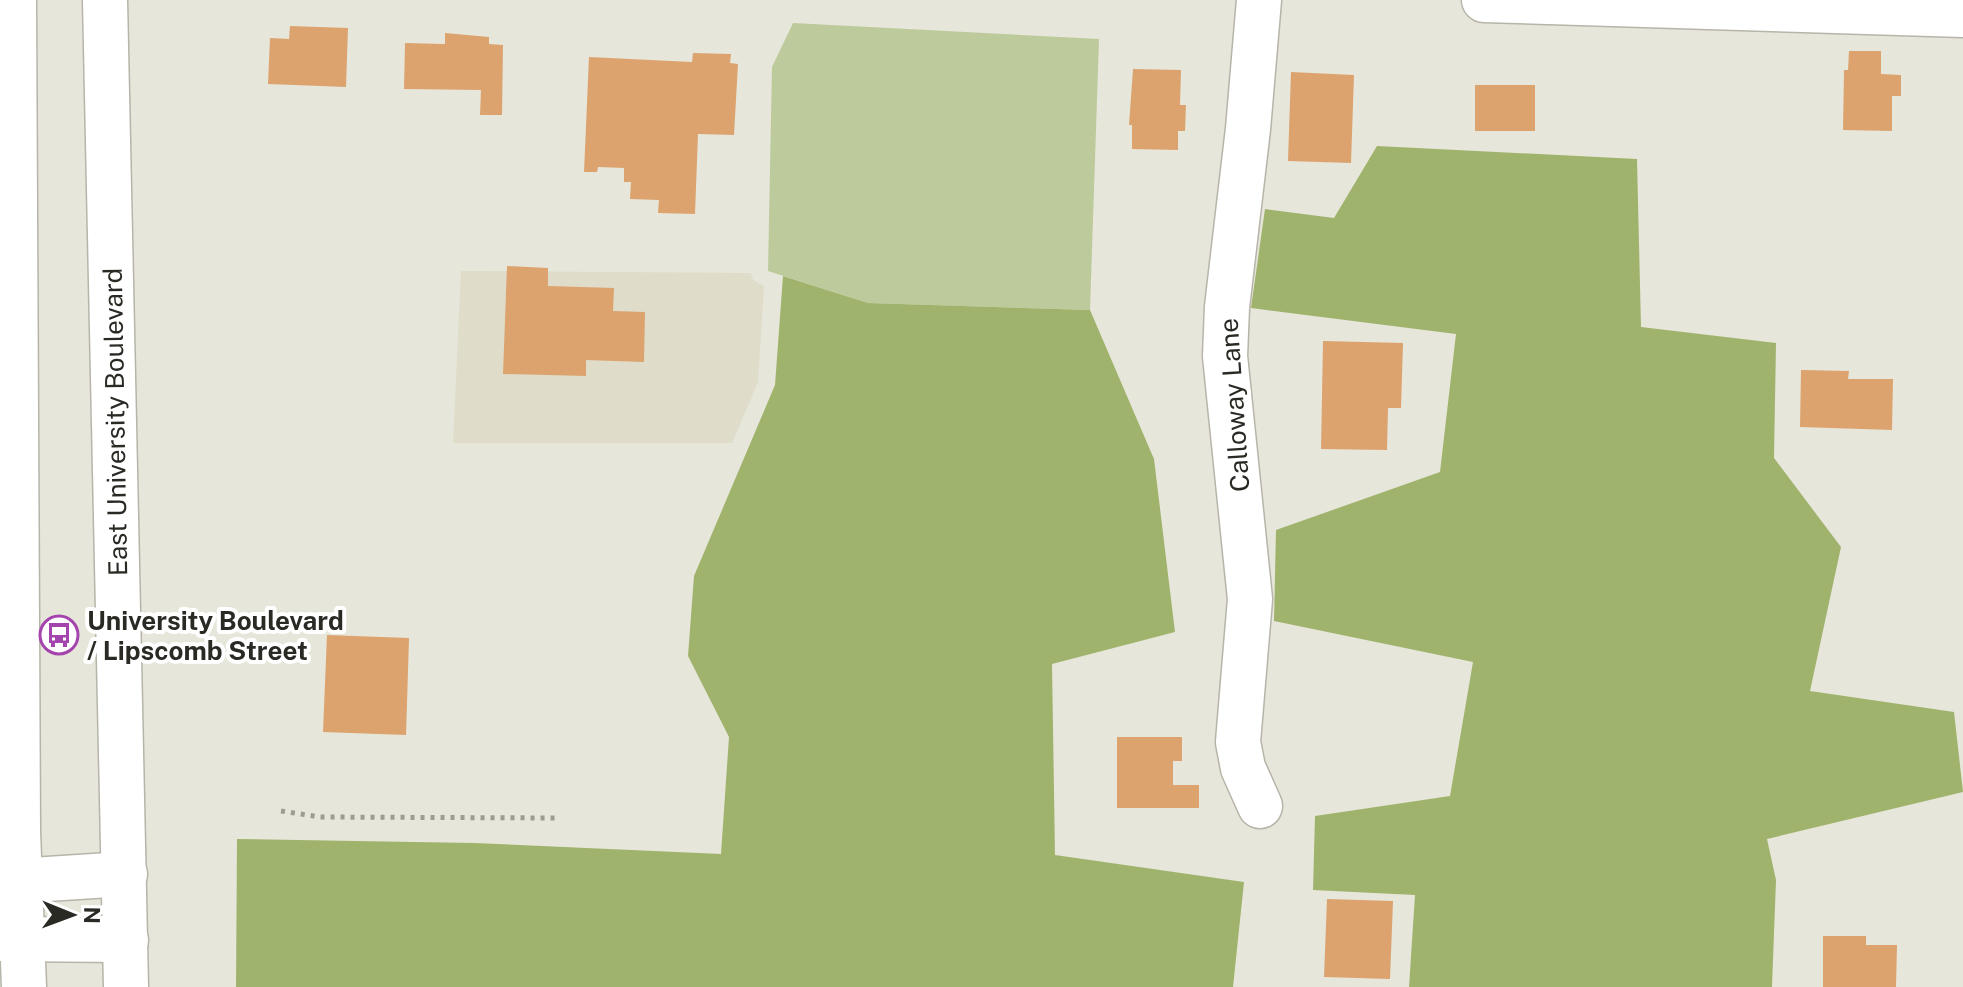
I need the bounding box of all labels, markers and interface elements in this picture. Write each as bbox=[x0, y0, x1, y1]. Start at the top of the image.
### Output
street label: East University Boulevard bbox=[97, 268, 133, 576]
street label: Calloway Lane bbox=[1212, 317, 1256, 493]
place label: University Boulevard / Lipscomb Street bbox=[87, 605, 344, 666]
bus stop icon: University Boulevard / Lipscomb Street bbox=[38, 614, 80, 656]
north arrow bbox=[32, 875, 112, 955]
text: N bbox=[79, 907, 105, 924]

